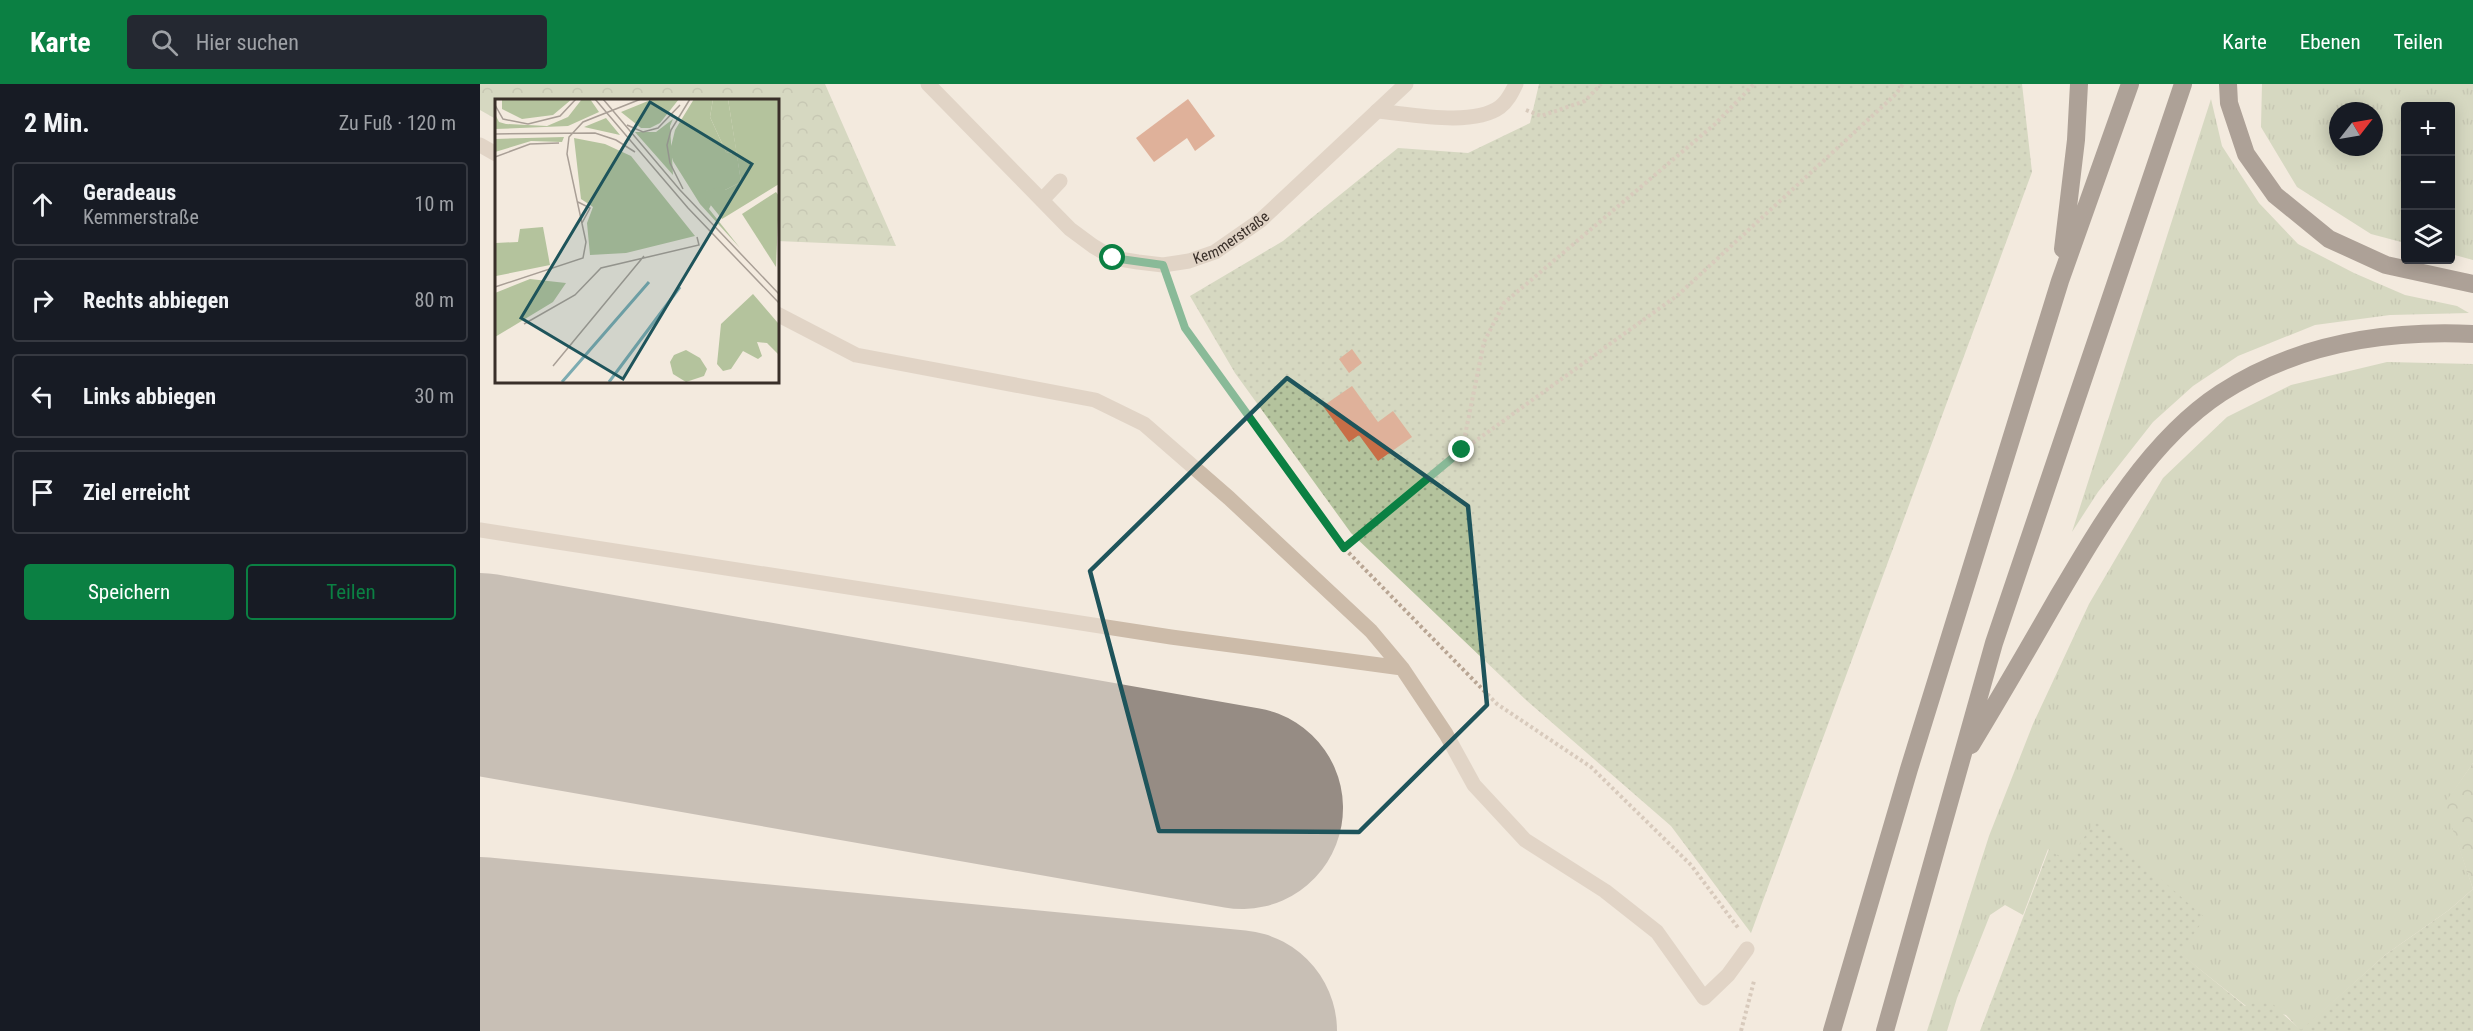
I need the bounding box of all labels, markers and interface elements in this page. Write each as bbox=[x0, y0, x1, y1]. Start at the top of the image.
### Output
search box bbox=[127, 15, 547, 69]
text: Karte bbox=[30, 26, 91, 59]
icon: search bbox=[148, 26, 181, 59]
text: Hier suchen bbox=[196, 30, 299, 55]
text: Karte bbox=[2222, 30, 2267, 54]
text: Ebenen bbox=[2300, 30, 2361, 54]
text: Teilen bbox=[2394, 30, 2443, 54]
inset map bbox=[495, 99, 778, 382]
north arrow bbox=[2329, 102, 2383, 156]
map controls bbox=[2401, 102, 2455, 264]
button: + bbox=[2401, 102, 2455, 156]
text: 2 Min. bbox=[24, 108, 90, 138]
text: Zu Fuß · 120 m bbox=[339, 111, 456, 135]
button: − bbox=[2401, 156, 2455, 210]
text: Geradeaus bbox=[83, 180, 176, 205]
icon: ahead bbox=[26, 188, 59, 221]
text: 10 m bbox=[415, 192, 454, 216]
text: Kemmerstraße bbox=[83, 205, 199, 229]
street label: Kemmerstraße bbox=[1191, 208, 1273, 268]
button: layers bbox=[2401, 210, 2455, 264]
route start bbox=[1099, 244, 1125, 270]
icon: right bbox=[26, 284, 59, 317]
text: Rechts abbiegen bbox=[83, 288, 229, 313]
text: 80 m bbox=[415, 288, 454, 312]
icon: left bbox=[26, 380, 59, 413]
text: Links abbiegen bbox=[83, 384, 216, 409]
text: 30 m bbox=[415, 384, 454, 408]
route end bbox=[1448, 436, 1474, 462]
icon: arrive bbox=[26, 476, 59, 509]
text: Ziel erreicht bbox=[83, 480, 190, 505]
button: Speichern bbox=[24, 564, 234, 620]
button: Teilen bbox=[246, 564, 456, 620]

